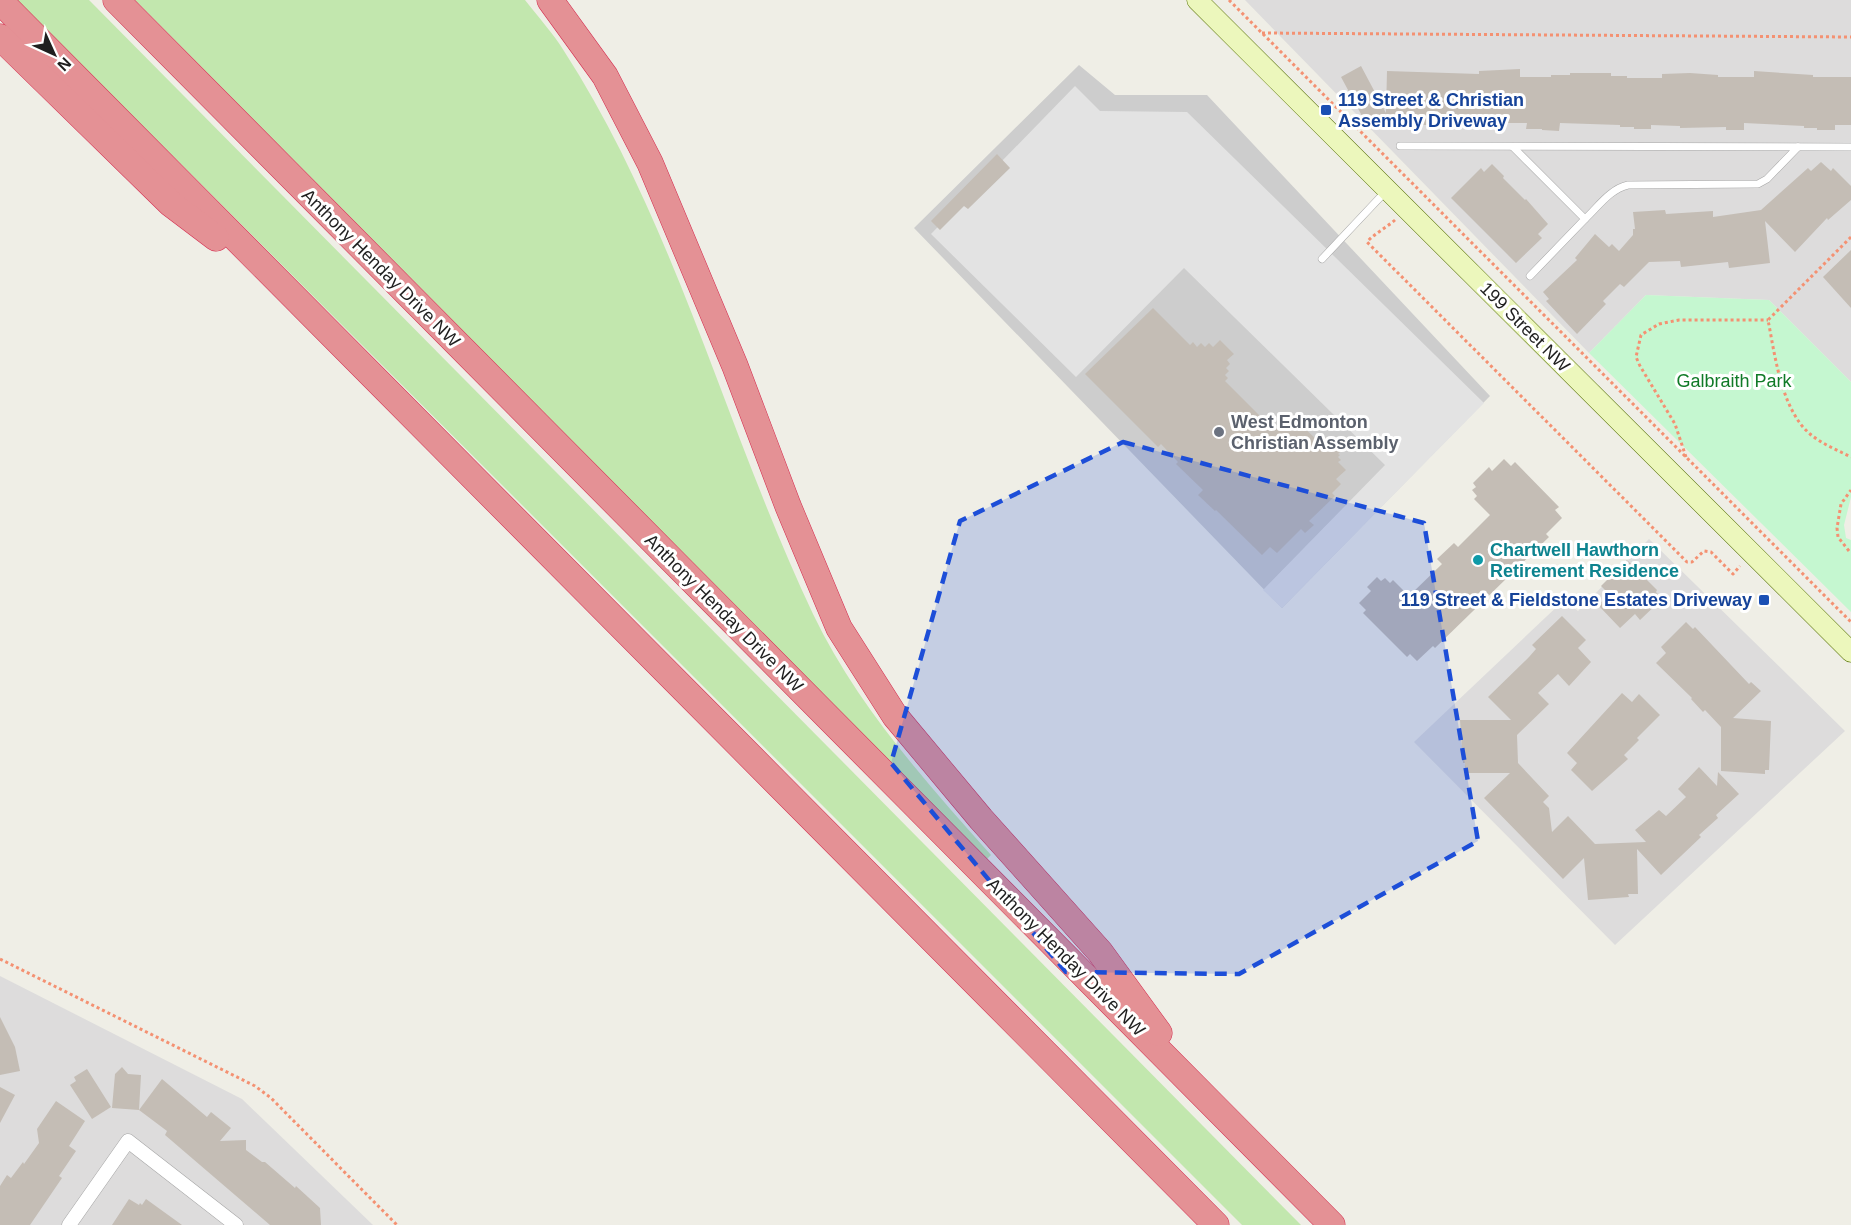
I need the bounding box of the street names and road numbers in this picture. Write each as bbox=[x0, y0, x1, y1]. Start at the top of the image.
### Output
street label: Anthony Henday Drive NW bbox=[298, 185, 464, 351]
street label: 199 Street NW bbox=[1476, 278, 1574, 376]
street label: Anthony Henday Drive NW bbox=[641, 530, 807, 696]
street label: Anthony Henday Drive NW bbox=[983, 874, 1149, 1040]

